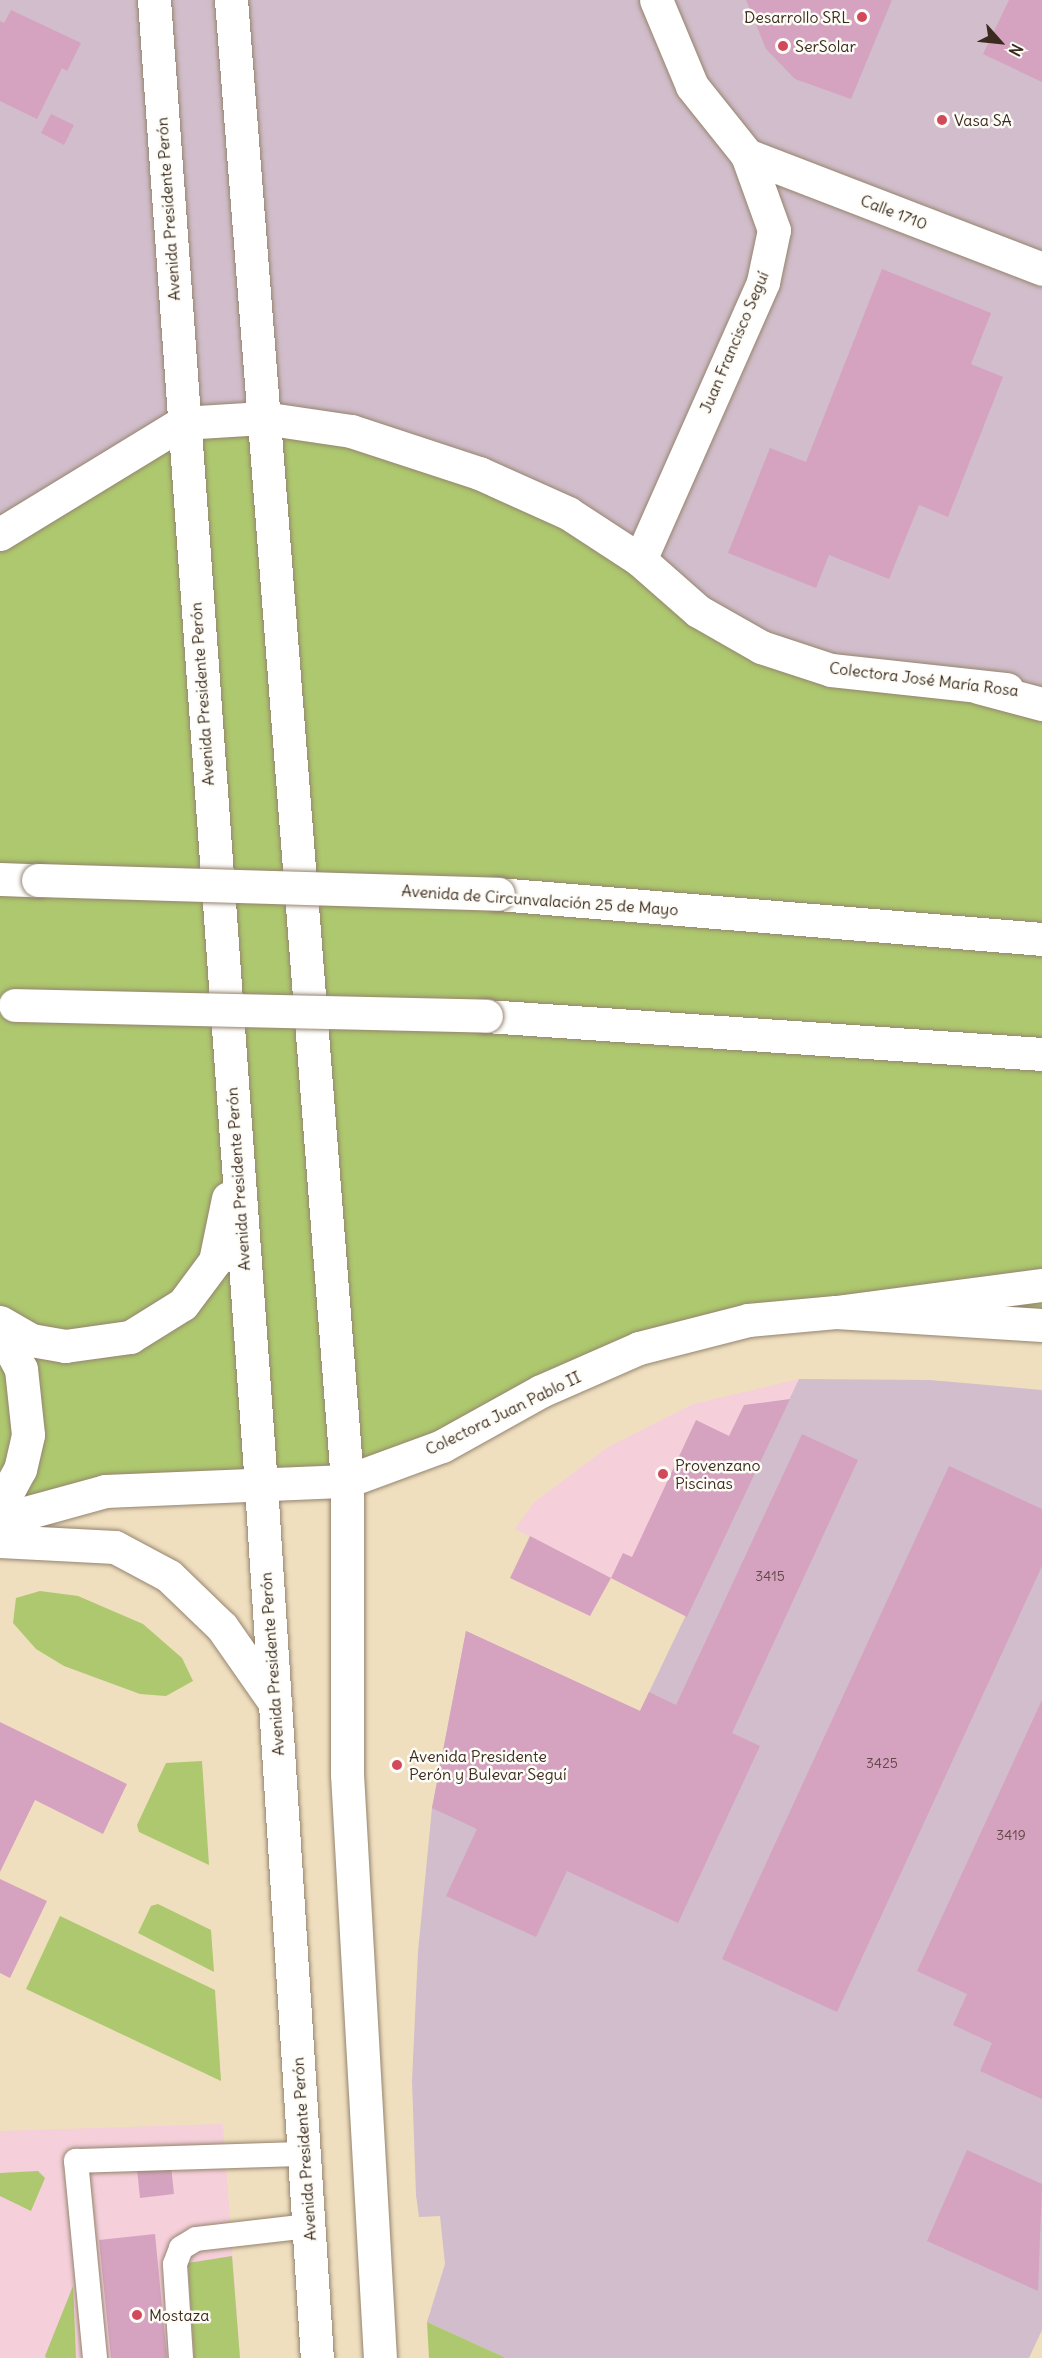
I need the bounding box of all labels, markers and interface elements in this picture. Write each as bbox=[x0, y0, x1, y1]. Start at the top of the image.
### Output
place label: Desarrollo SRL bbox=[744, 7, 850, 27]
marker: Desarrollo SRL bbox=[855, 10, 869, 24]
north arrow bbox=[970, 12, 1030, 72]
place label: SerSolar bbox=[795, 36, 856, 56]
marker: SerSolar bbox=[776, 39, 790, 53]
text: N bbox=[1005, 41, 1027, 60]
place label: Vasa SA bbox=[954, 110, 1012, 130]
marker: Vasa SA bbox=[935, 113, 949, 127]
street label: Avenida Presidente Perón bbox=[152, 117, 184, 301]
street label: Calle 1710 bbox=[858, 190, 930, 234]
street label: Juan Francisco Seguí bbox=[695, 268, 773, 416]
street label: Avenida Presidente Perón bbox=[186, 602, 218, 786]
street label: Colectora José María Rosa bbox=[828, 658, 1020, 700]
street label: Avenida de Circunvalación 25 de Mayo bbox=[401, 881, 679, 919]
street label: Avenida Presidente Perón bbox=[222, 1087, 254, 1271]
street label: Colectora Juan Pablo II bbox=[422, 1367, 584, 1459]
place label: Provenzano Piscinas bbox=[675, 1455, 761, 1493]
marker: Provenzano Piscinas bbox=[656, 1467, 670, 1481]
house number: 3415 bbox=[755, 1568, 785, 1584]
street label: Avenida Presidente Perón bbox=[256, 1572, 288, 1756]
place label: Avenida Presidente Perón y Bulevar Seguí bbox=[409, 1746, 567, 1784]
house number: 3425 bbox=[866, 1755, 898, 1771]
marker: Avenida Presidente Perón y Bulevar Seguí bbox=[390, 1758, 404, 1772]
house number: 3419 bbox=[996, 1827, 1026, 1843]
street label: Avenida Presidente Perón bbox=[288, 2057, 320, 2241]
place label: Mostaza bbox=[149, 2305, 209, 2325]
marker: Mostaza bbox=[130, 2308, 144, 2322]

